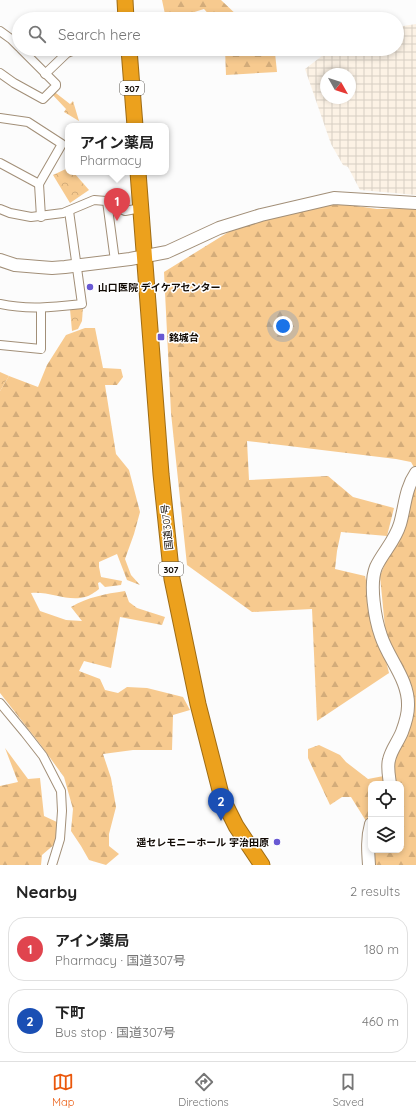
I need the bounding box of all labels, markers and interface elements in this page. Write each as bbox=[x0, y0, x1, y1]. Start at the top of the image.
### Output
search box bbox=[12, 12, 404, 56]
icon: search bbox=[26, 23, 48, 45]
text: Search here bbox=[58, 25, 141, 44]
north arrow bbox=[320, 68, 356, 104]
road number: 307 bbox=[120, 81, 144, 95]
popup bbox=[65, 123, 169, 175]
text: アイン薬局 bbox=[80, 133, 154, 152]
text: Pharmacy bbox=[80, 152, 142, 168]
pin: 1 bbox=[104, 188, 130, 221]
place label: 山口医院 デイケアセンター bbox=[98, 281, 221, 294]
marker: 山口医院 デイケアセンター bbox=[85, 282, 95, 292]
your location bbox=[273, 316, 293, 336]
place label: 銘城台 bbox=[169, 331, 199, 344]
marker: 銘城台 bbox=[156, 332, 166, 342]
street label: 国道307号 bbox=[158, 504, 176, 550]
road number: 307 bbox=[159, 562, 183, 576]
map controls bbox=[368, 781, 404, 853]
button: locate bbox=[368, 781, 404, 817]
pin: 2 bbox=[208, 788, 234, 821]
button: layers bbox=[368, 817, 404, 853]
place label: 遥セレモニーホール 宇治田原 bbox=[136, 836, 269, 849]
marker: 遥セレモニーホール 宇治田原 bbox=[272, 837, 282, 847]
text: Nearby bbox=[16, 881, 77, 902]
text: 2 results bbox=[350, 883, 400, 899]
text: アイン薬局 bbox=[55, 931, 129, 950]
text: 1 bbox=[27, 941, 33, 957]
text: 180 m bbox=[364, 941, 399, 957]
text: Pharmacy · 国道307号 bbox=[55, 952, 186, 968]
text: 下町 bbox=[55, 1003, 85, 1022]
text: 2 bbox=[26, 1013, 34, 1029]
text: 460 m bbox=[362, 1013, 399, 1029]
text: Bus stop · 国道307号 bbox=[55, 1024, 176, 1040]
tab: Map bbox=[52, 1071, 74, 1109]
tab: Directions bbox=[178, 1071, 229, 1109]
tab: Saved bbox=[333, 1071, 364, 1109]

